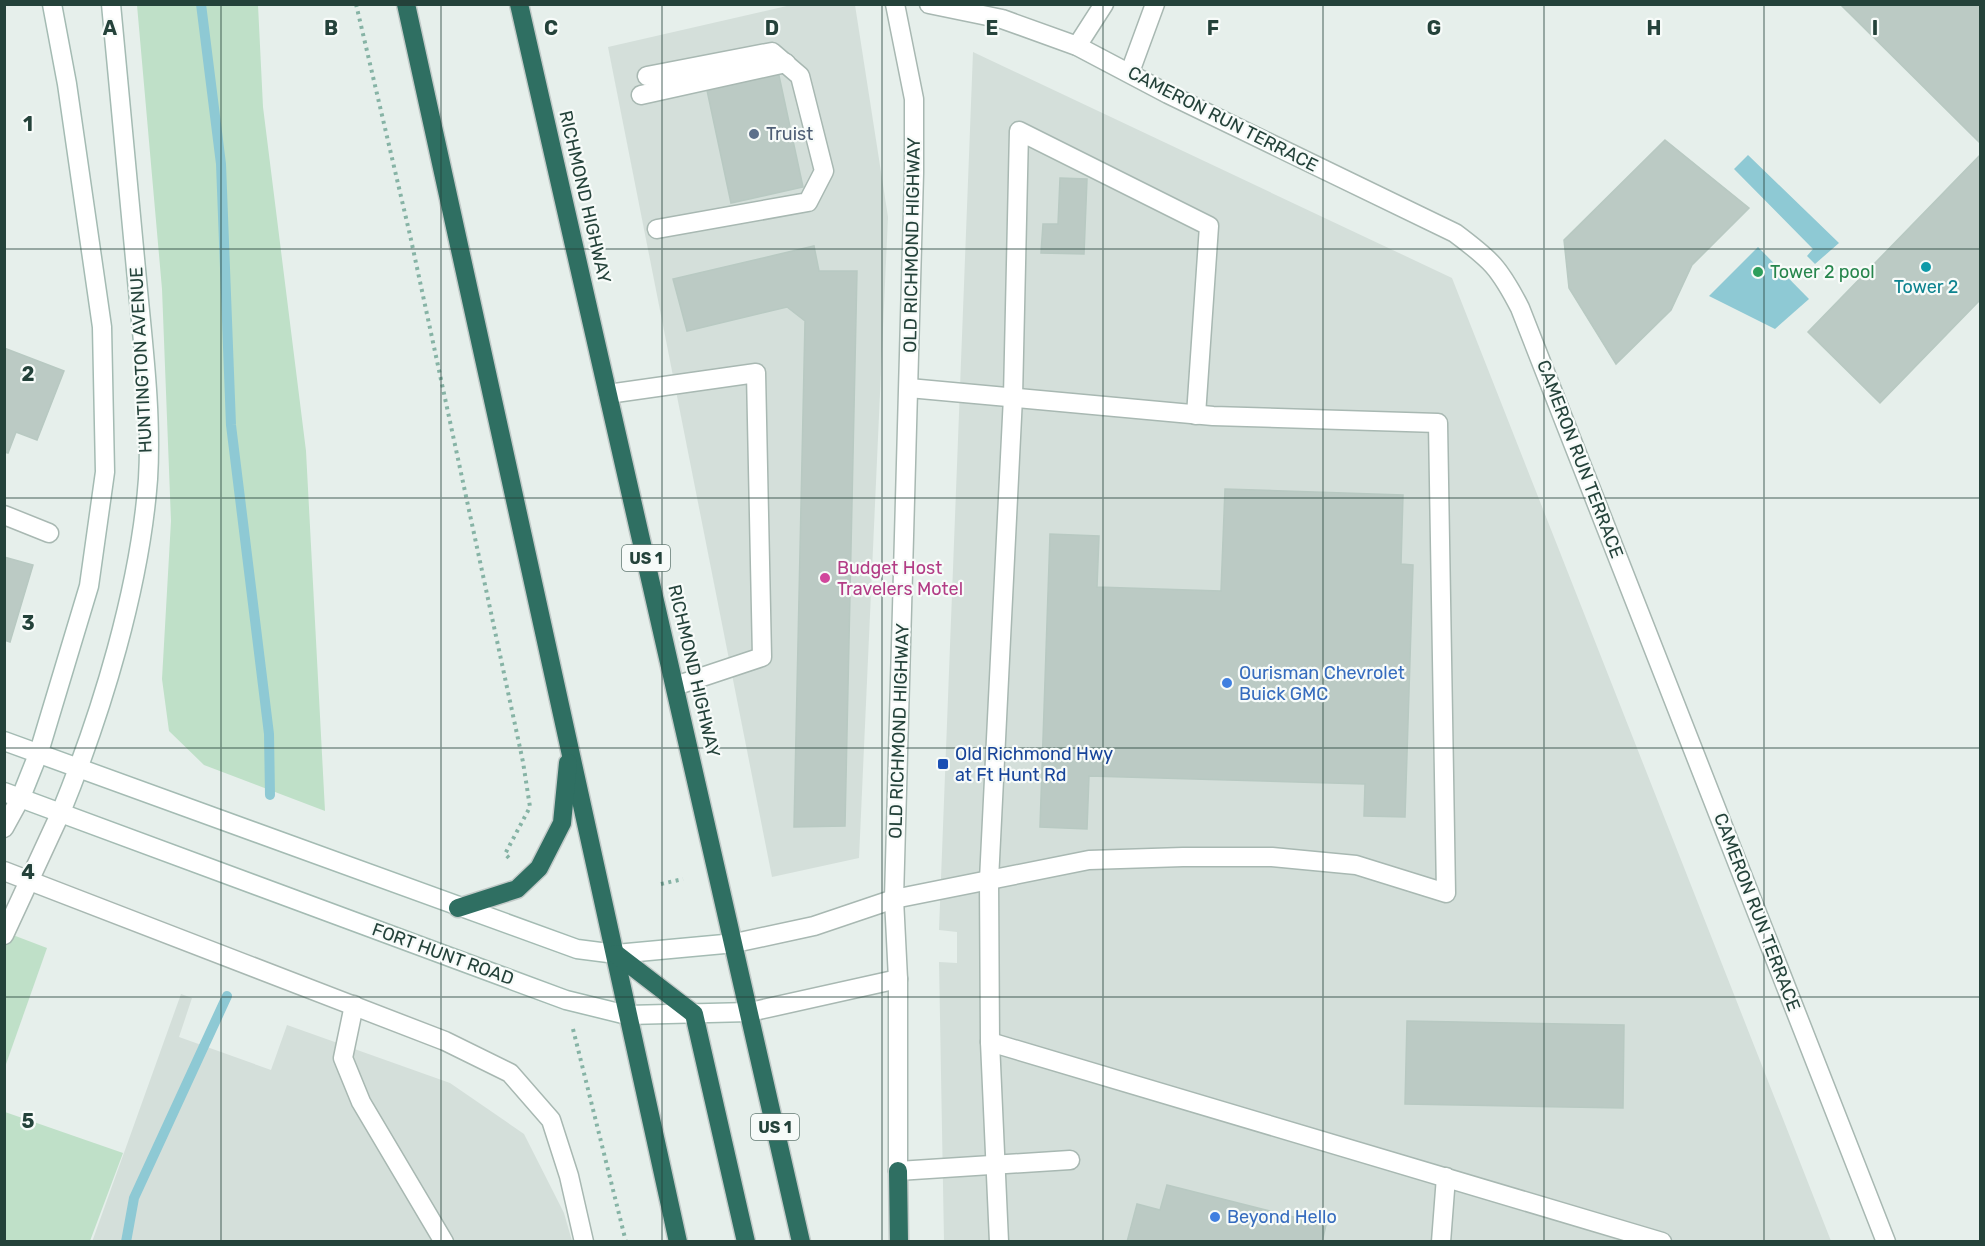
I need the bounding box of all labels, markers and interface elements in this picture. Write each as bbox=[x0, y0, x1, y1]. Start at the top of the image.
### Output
text: A bbox=[103, 16, 118, 40]
text: B bbox=[324, 16, 338, 40]
text: C bbox=[544, 16, 558, 40]
text: D bbox=[765, 16, 779, 40]
text: E bbox=[986, 16, 998, 40]
text: F bbox=[1207, 16, 1219, 40]
text: G bbox=[1427, 16, 1441, 40]
text: H bbox=[1647, 16, 1661, 40]
text: I bbox=[1872, 16, 1878, 40]
street label: CAMERON RUN TERRACE bbox=[1124, 61, 1322, 177]
street label: RICHMOND HIGHWAY bbox=[554, 108, 616, 286]
text: 1 bbox=[23, 112, 33, 136]
place label: Truist bbox=[766, 123, 813, 145]
marker: Truist bbox=[747, 127, 761, 141]
street label: OLD RICHMOND HIGHWAY bbox=[899, 137, 925, 353]
marker: Tower 2 bbox=[1919, 260, 1933, 274]
place label: Tower 2 pool bbox=[1770, 261, 1875, 283]
marker: Tower 2 pool bbox=[1751, 265, 1765, 279]
street label: HUNTINGTON AVENUE bbox=[125, 266, 157, 454]
place label: Tower 2 bbox=[1894, 276, 1958, 298]
street label: CAMERON RUN TERRACE bbox=[1532, 357, 1628, 561]
text: 2 bbox=[22, 362, 35, 386]
road number: US 1 bbox=[622, 545, 670, 571]
place label: Budget Host Travelers Motel bbox=[837, 557, 963, 600]
marker: Budget Host Travelers Motel bbox=[818, 571, 832, 585]
street label: RICHMOND HIGHWAY bbox=[663, 582, 725, 760]
text: 3 bbox=[21, 611, 35, 635]
street label: OLD RICHMOND HIGHWAY bbox=[884, 622, 914, 839]
place label: Ourisman Chevrolet Buick GMC bbox=[1239, 662, 1405, 705]
marker: Ourisman Chevrolet Buick GMC bbox=[1220, 676, 1234, 690]
place label: Old Richmond Hwy at Ft Hunt Rd bbox=[955, 743, 1113, 786]
marker: Old Richmond Hwy at Ft Hunt Rd bbox=[936, 757, 950, 771]
street label: CAMERON RUN TERRACE bbox=[1709, 810, 1805, 1014]
text: 4 bbox=[21, 860, 35, 884]
street label: FORT HUNT ROAD bbox=[369, 918, 517, 990]
text: 5 bbox=[22, 1109, 35, 1133]
road number: US 1 bbox=[751, 1114, 799, 1140]
place label: Beyond Hello bbox=[1227, 1206, 1337, 1228]
marker: Beyond Hello bbox=[1208, 1210, 1222, 1224]

